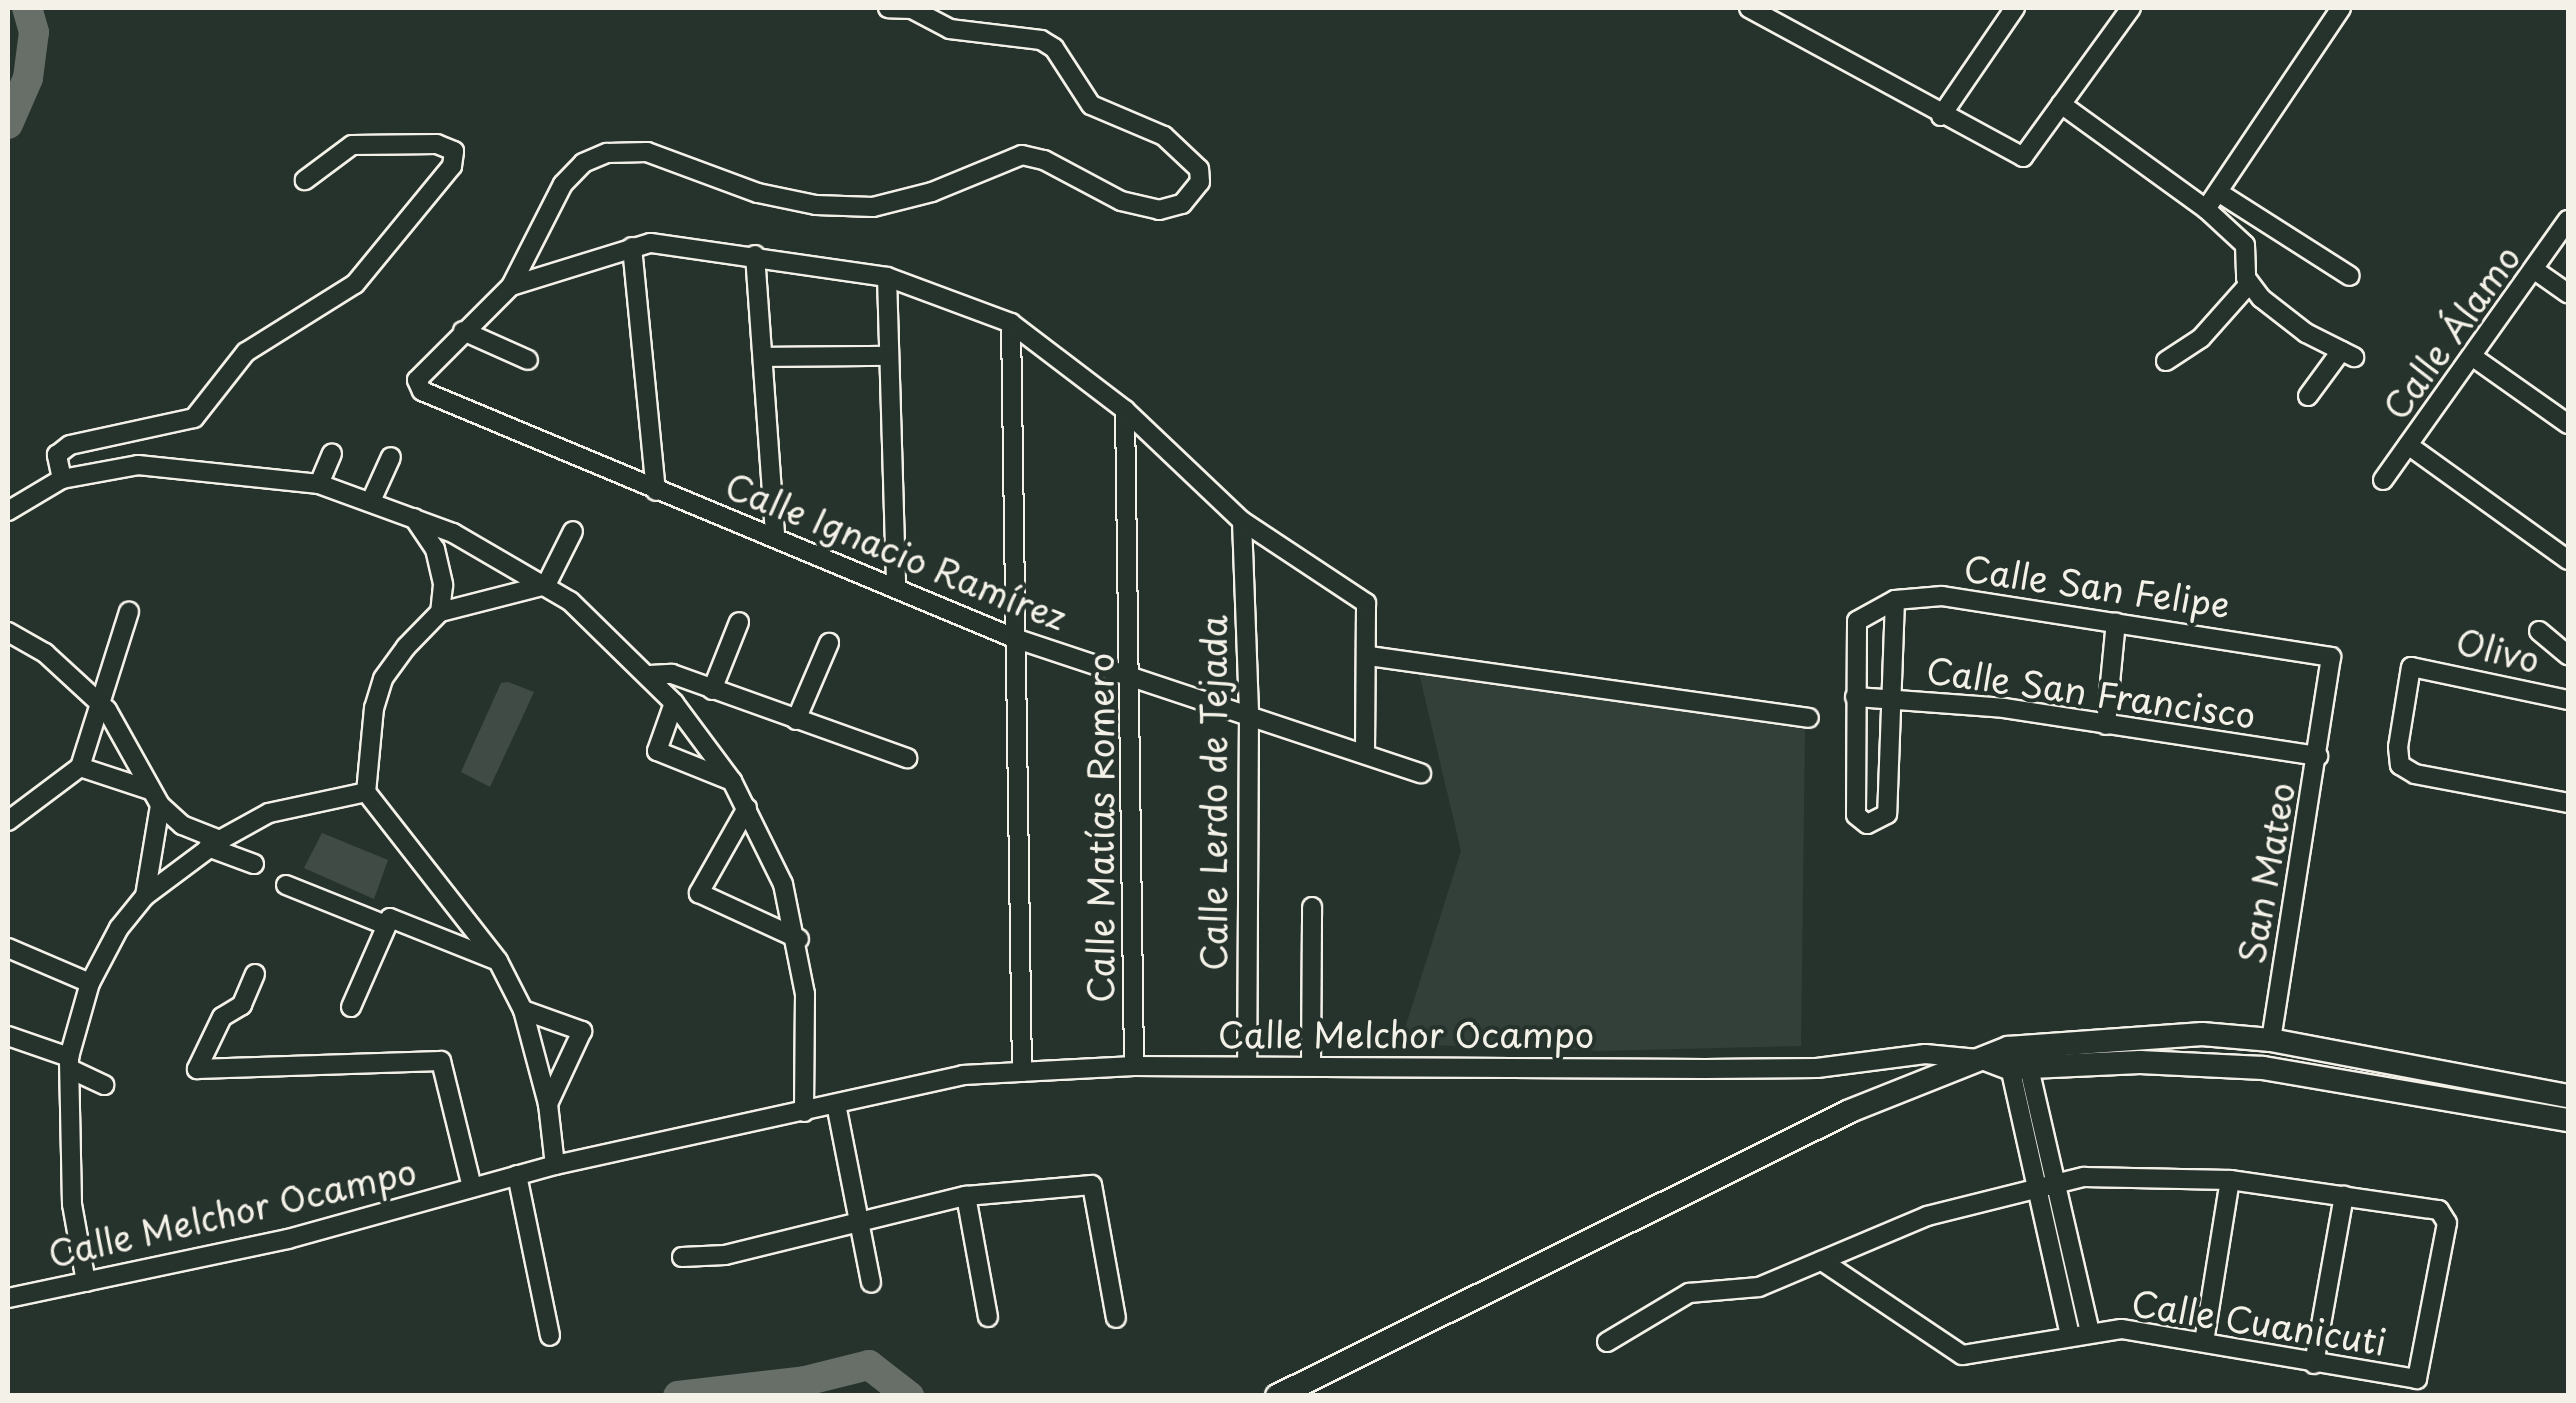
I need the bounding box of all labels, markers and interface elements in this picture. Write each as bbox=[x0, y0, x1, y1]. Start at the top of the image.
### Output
street label: Calle Álamo bbox=[2374, 237, 2528, 427]
street label: Calle Ignacio Ramírez bbox=[719, 463, 1073, 639]
street label: Calle San Felipe bbox=[1961, 547, 2233, 625]
street label: Calle Lerdo de Tejada bbox=[1192, 613, 1234, 973]
street label: Olivo bbox=[2452, 619, 2544, 681]
street label: Calle San Francisco bbox=[1923, 648, 2259, 736]
street label: Calle Matías Romero bbox=[1079, 652, 1121, 1004]
street label: San Mateo bbox=[2230, 780, 2302, 966]
street label: Calle Melchor Ocampo bbox=[1216, 1013, 1596, 1055]
street label: Calle Melchor Ocampo bbox=[42, 1149, 422, 1275]
street label: Calle Cuanicuti bbox=[2127, 1281, 2391, 1363]

